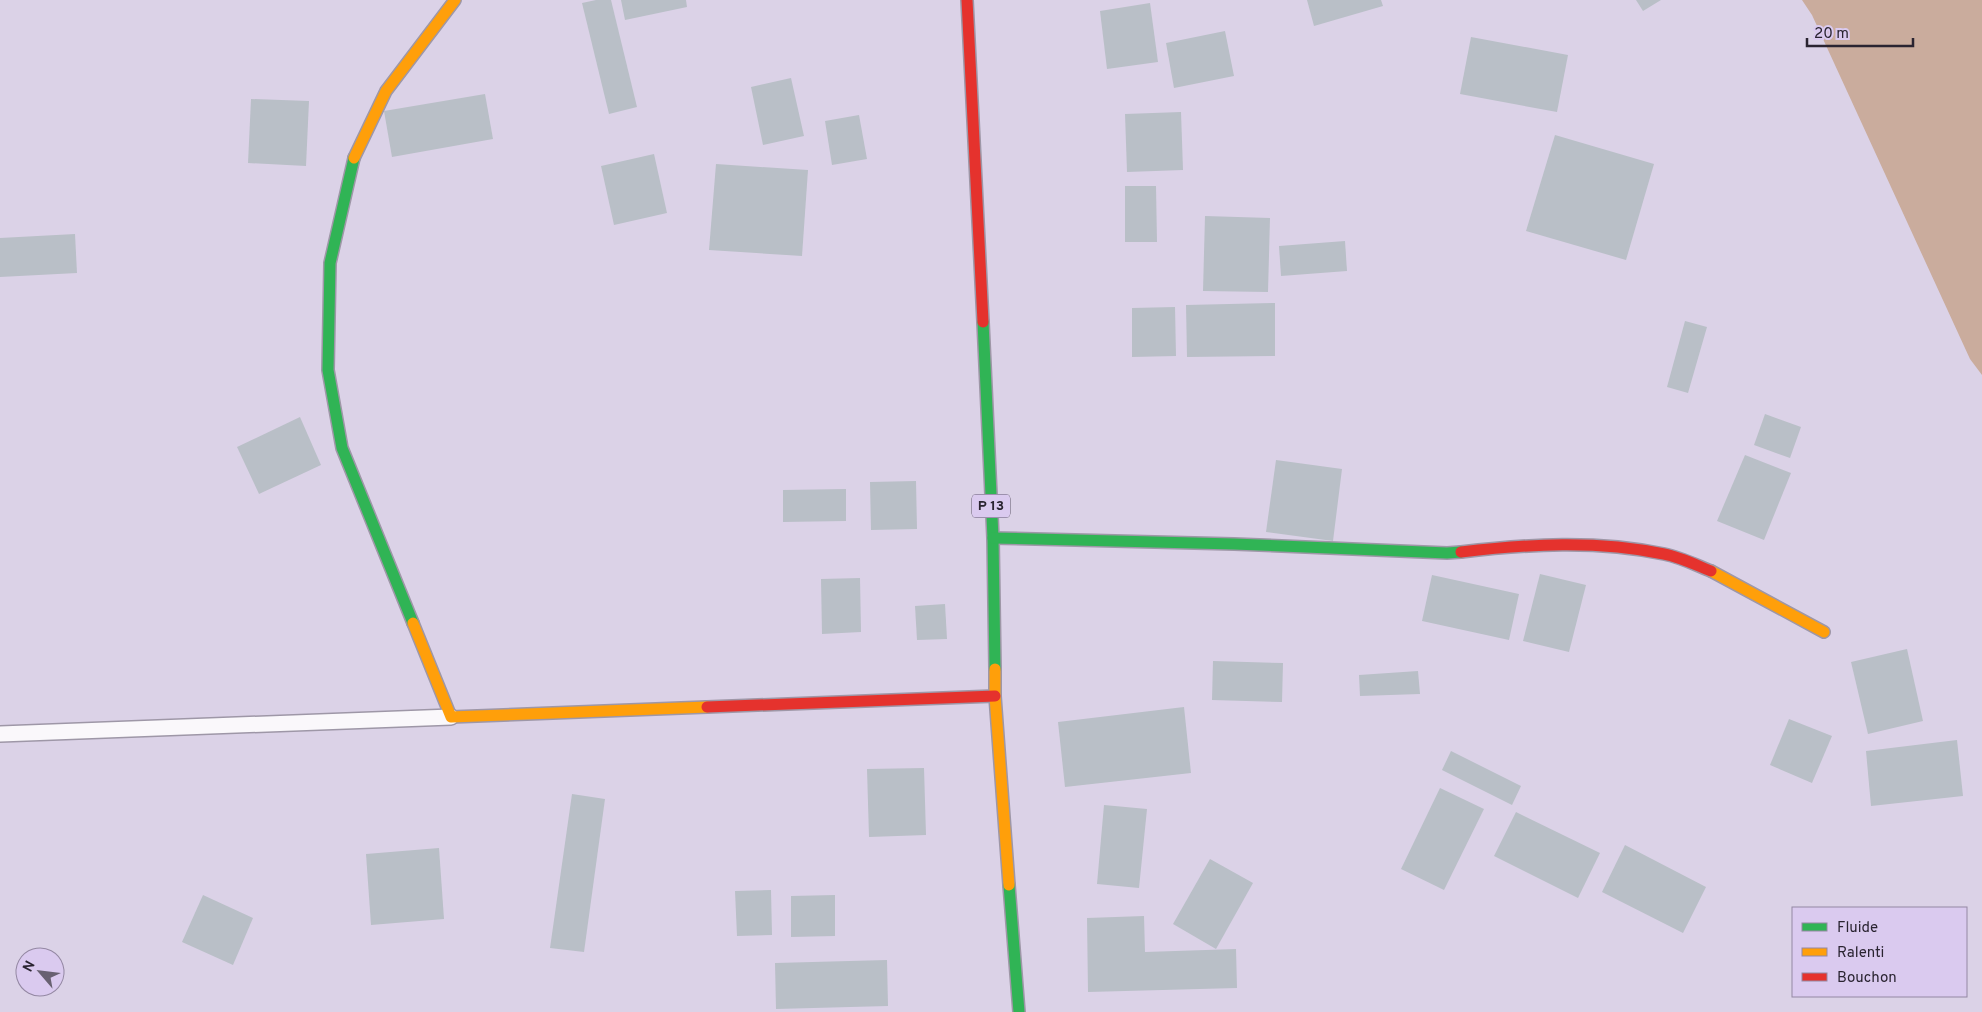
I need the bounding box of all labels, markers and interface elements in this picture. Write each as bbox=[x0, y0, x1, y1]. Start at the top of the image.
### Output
scale bar bbox=[1807, 15, 1913, 47]
text: 20 m bbox=[1814, 25, 1849, 44]
road number: P 13 bbox=[972, 494, 1010, 518]
legend bbox=[1792, 907, 1967, 997]
text: Fluide bbox=[1837, 919, 1878, 938]
text: Ralenti bbox=[1837, 944, 1884, 963]
north arrow bbox=[15, 947, 65, 997]
text: N bbox=[20, 958, 40, 975]
text: Bouchon bbox=[1837, 969, 1897, 988]

